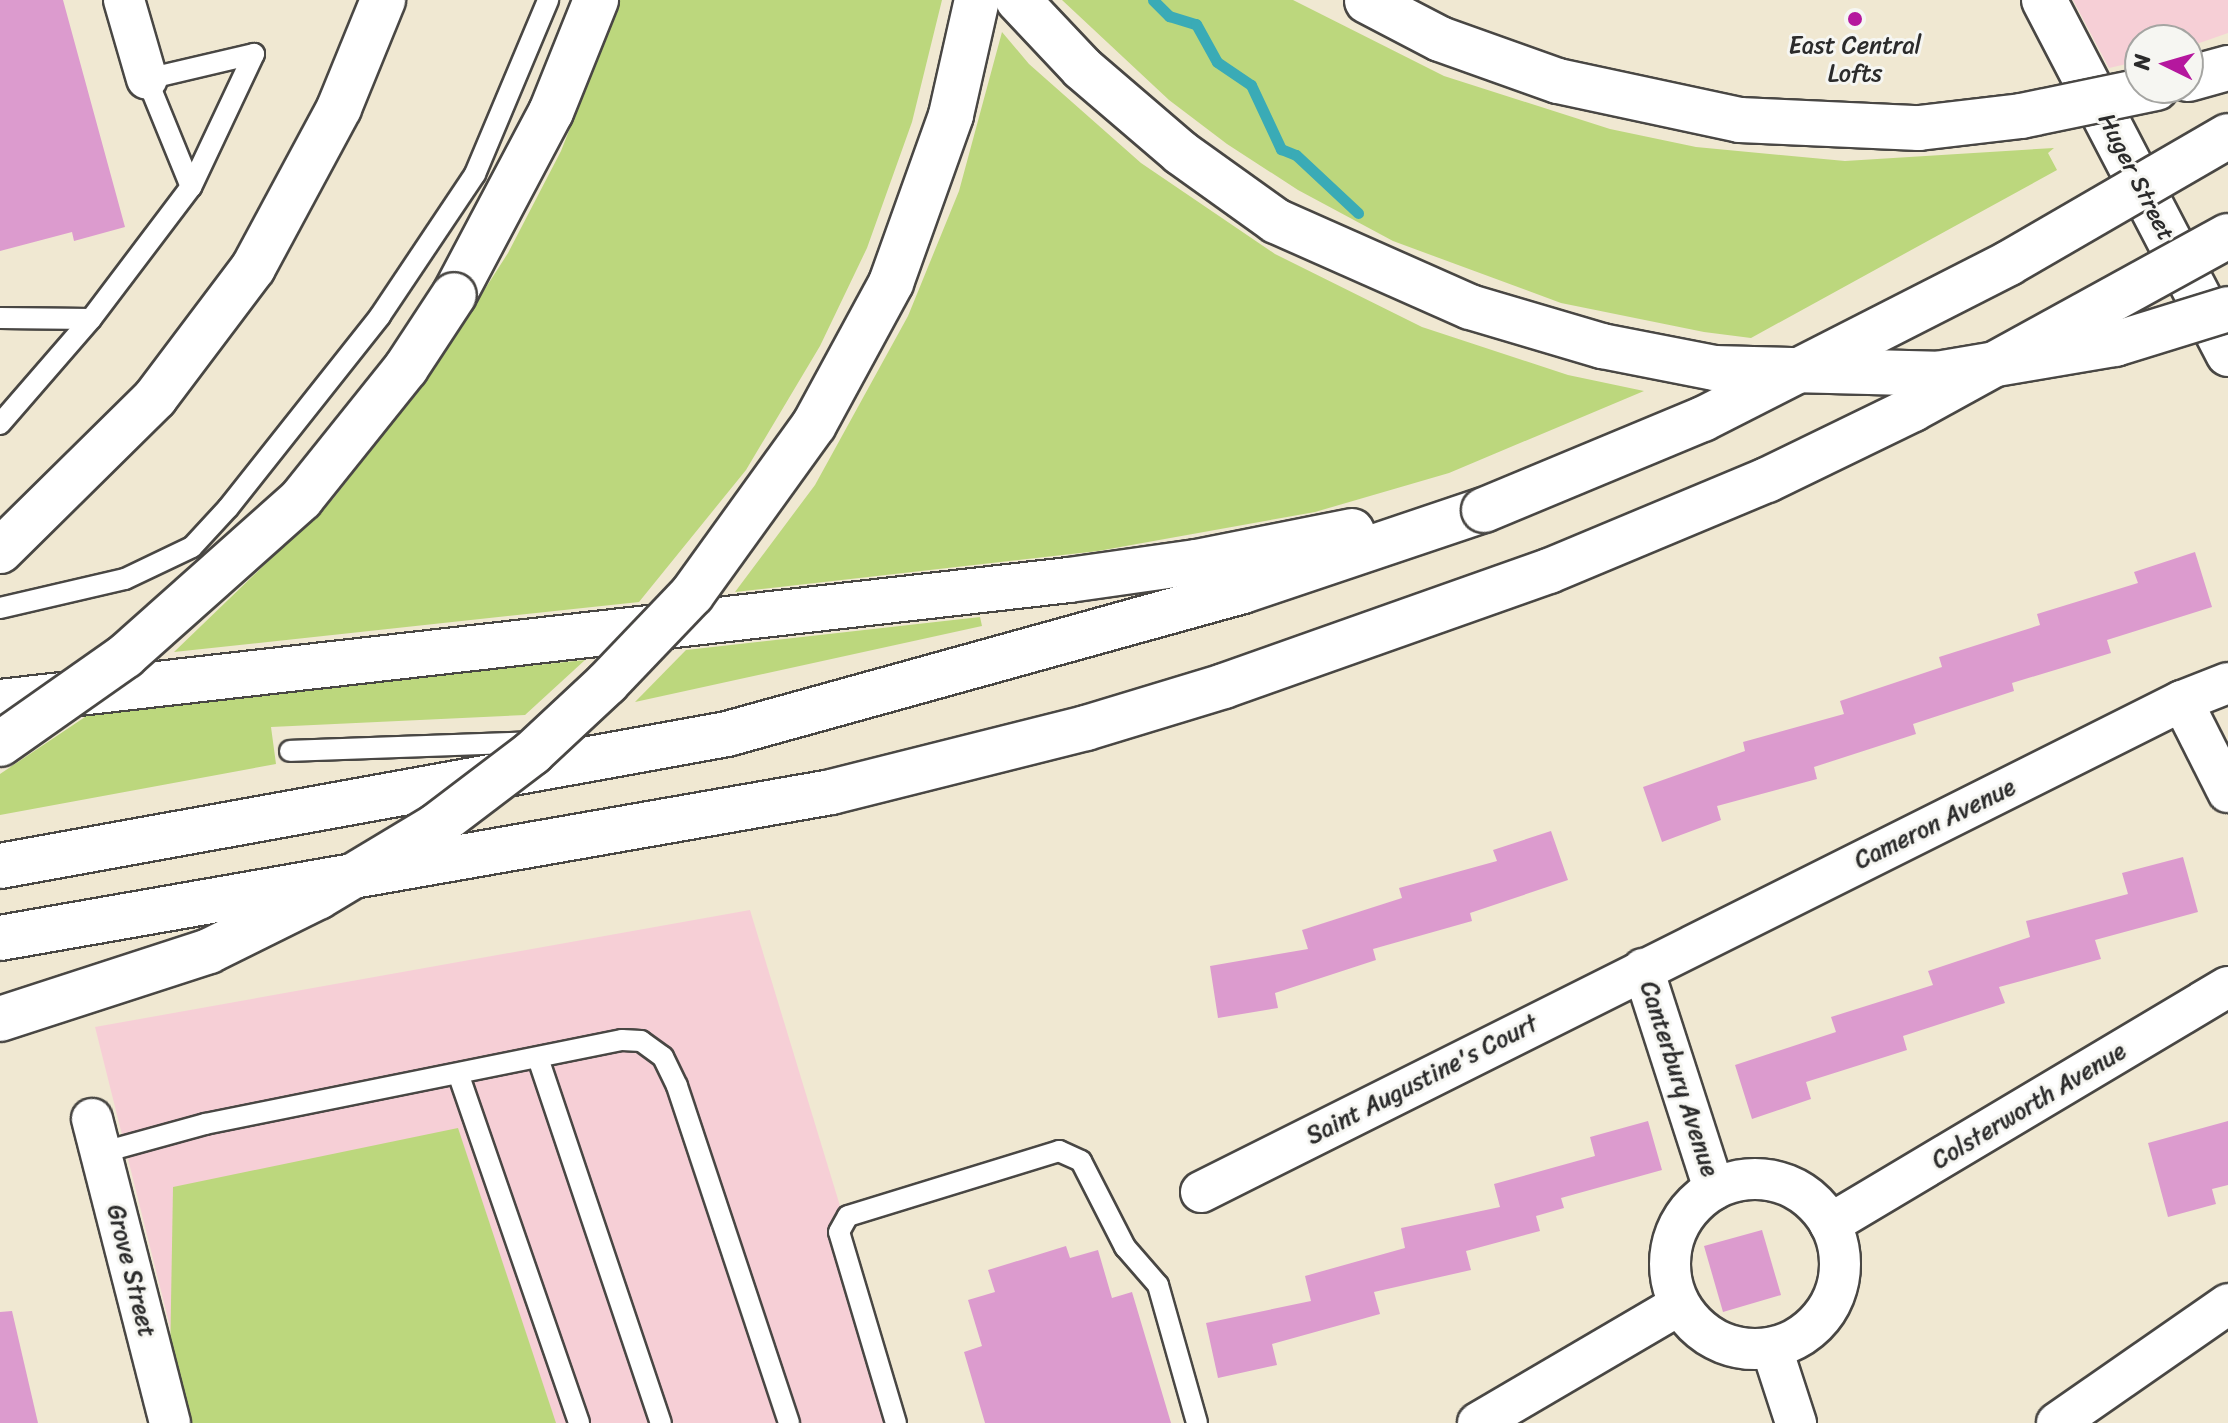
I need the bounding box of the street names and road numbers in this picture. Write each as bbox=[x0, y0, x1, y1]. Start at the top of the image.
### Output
street label: Huger Street bbox=[2091, 108, 2181, 246]
street label: Cameron Avenue bbox=[1850, 773, 2020, 875]
street label: Canterbury Avenue bbox=[1634, 978, 1724, 1180]
street label: Saint Augustine's Court bbox=[1301, 1009, 1543, 1151]
street label: Colsterworth Avenue bbox=[1927, 1037, 2131, 1175]
street label: Grove Street bbox=[101, 1201, 161, 1341]

